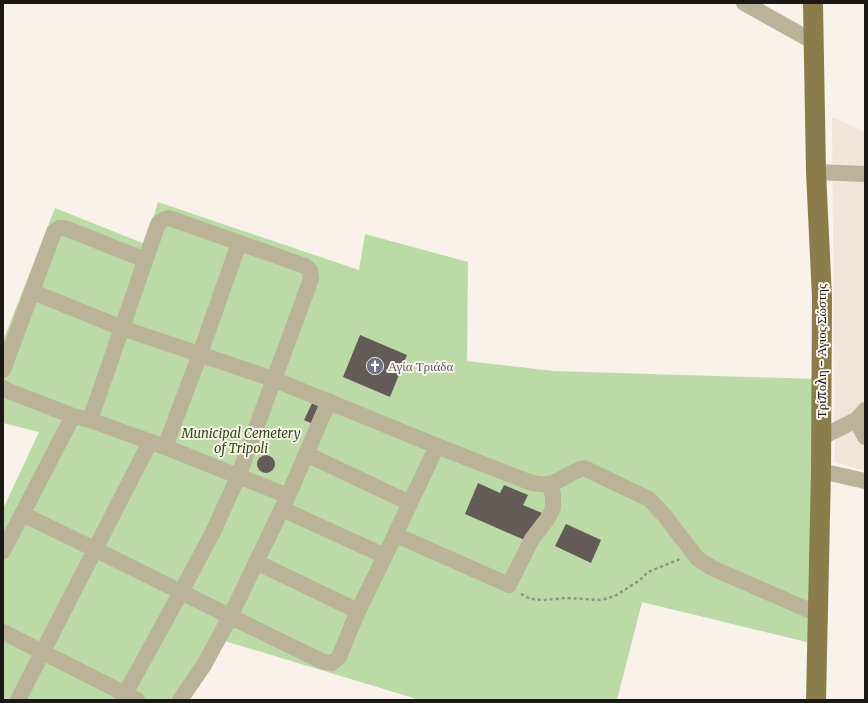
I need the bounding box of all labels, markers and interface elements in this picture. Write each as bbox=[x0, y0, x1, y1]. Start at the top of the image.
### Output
street label: Τρίπολη - Άγιος Σώστης bbox=[813, 283, 830, 418]
church icon: Αγία Τριάδα bbox=[365, 356, 385, 376]
place label: Αγία Τριάδα bbox=[388, 358, 453, 375]
park label: Municipal Cemetery of Tripoli bbox=[180, 425, 301, 457]

